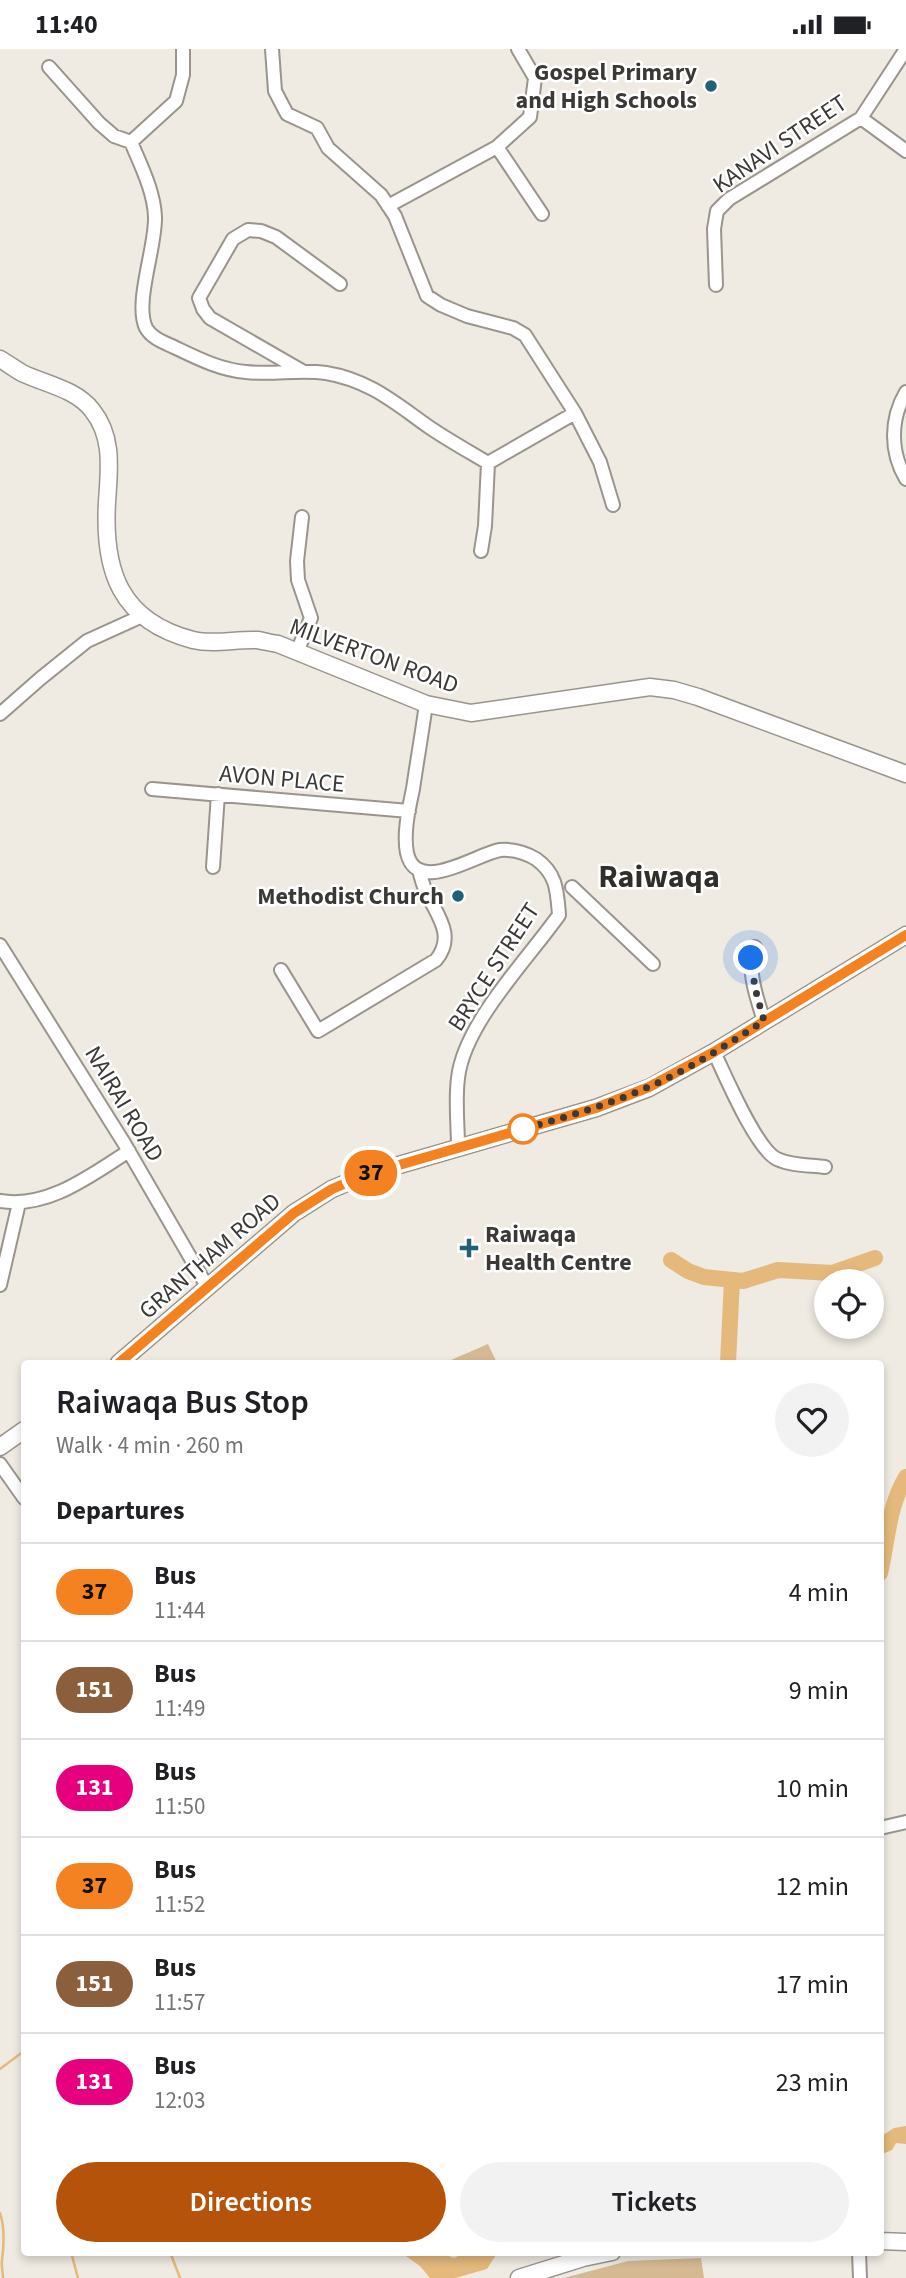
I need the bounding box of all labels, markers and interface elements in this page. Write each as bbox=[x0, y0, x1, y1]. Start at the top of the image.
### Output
text: 11:40 bbox=[35, 6, 98, 43]
place label: Gospel Primary and High Schools bbox=[516, 55, 697, 118]
marker: Gospel Primary and High Schools bbox=[703, 78, 719, 94]
street label: KANAVI STREET bbox=[706, 86, 854, 202]
street label: MILVERTON ROAD bbox=[285, 609, 463, 703]
street label: AVON PLACE bbox=[218, 756, 346, 802]
district label: Raiwaqa bbox=[598, 854, 720, 900]
place label: Methodist Church bbox=[257, 879, 444, 914]
marker: Methodist Church bbox=[450, 888, 466, 904]
street label: BRYCE STREET bbox=[439, 896, 549, 1038]
your location bbox=[733, 940, 768, 975]
street label: NAIRAI ROAD bbox=[76, 1039, 172, 1169]
unlabelled marker bbox=[508, 1114, 538, 1144]
line badge: 37 bbox=[340, 1150, 402, 1196]
text: 37 bbox=[358, 1155, 384, 1190]
street label: GRANTHAM ROAD bbox=[131, 1184, 289, 1328]
place label: Raiwaqa Health Centre bbox=[485, 1217, 632, 1280]
marker: Raiwaqa Health Centre bbox=[459, 1238, 479, 1258]
map controls bbox=[814, 1269, 884, 1339]
button: locate bbox=[814, 1269, 884, 1339]
text: Raiwaqa Bus Stop bbox=[56, 1379, 309, 1426]
button: heart bbox=[775, 1383, 849, 1457]
text: Walk · 4 min · 260 m bbox=[56, 1429, 244, 1462]
text: Departures bbox=[56, 1492, 184, 1529]
text: Bus bbox=[154, 1557, 196, 1594]
text: 37 bbox=[82, 1574, 107, 1609]
text: 4 min bbox=[789, 1574, 849, 1611]
text: 11:44 bbox=[154, 1594, 205, 1627]
text: Bus bbox=[154, 1655, 196, 1692]
text: 151 bbox=[75, 1672, 114, 1707]
text: 9 min bbox=[789, 1672, 849, 1709]
text: 11:49 bbox=[154, 1692, 205, 1725]
text: Bus bbox=[154, 1753, 196, 1790]
text: 131 bbox=[75, 1770, 114, 1805]
text: 10 min bbox=[776, 1770, 849, 1807]
text: 11:50 bbox=[154, 1790, 205, 1823]
text: Bus bbox=[154, 1851, 196, 1888]
text: 37 bbox=[82, 1868, 107, 1903]
text: 12 min bbox=[776, 1868, 849, 1905]
text: 11:52 bbox=[154, 1888, 205, 1921]
text: Bus bbox=[154, 1949, 196, 1986]
text: 151 bbox=[75, 1966, 114, 2001]
text: 17 min bbox=[776, 1966, 849, 2003]
text: 11:57 bbox=[154, 1986, 205, 2019]
text: Bus bbox=[154, 2047, 196, 2084]
text: 131 bbox=[75, 2064, 114, 2099]
text: 23 min bbox=[776, 2064, 849, 2101]
text: 12:03 bbox=[154, 2084, 205, 2117]
button: Directions bbox=[56, 2162, 446, 2242]
button: Tickets bbox=[460, 2162, 849, 2242]

